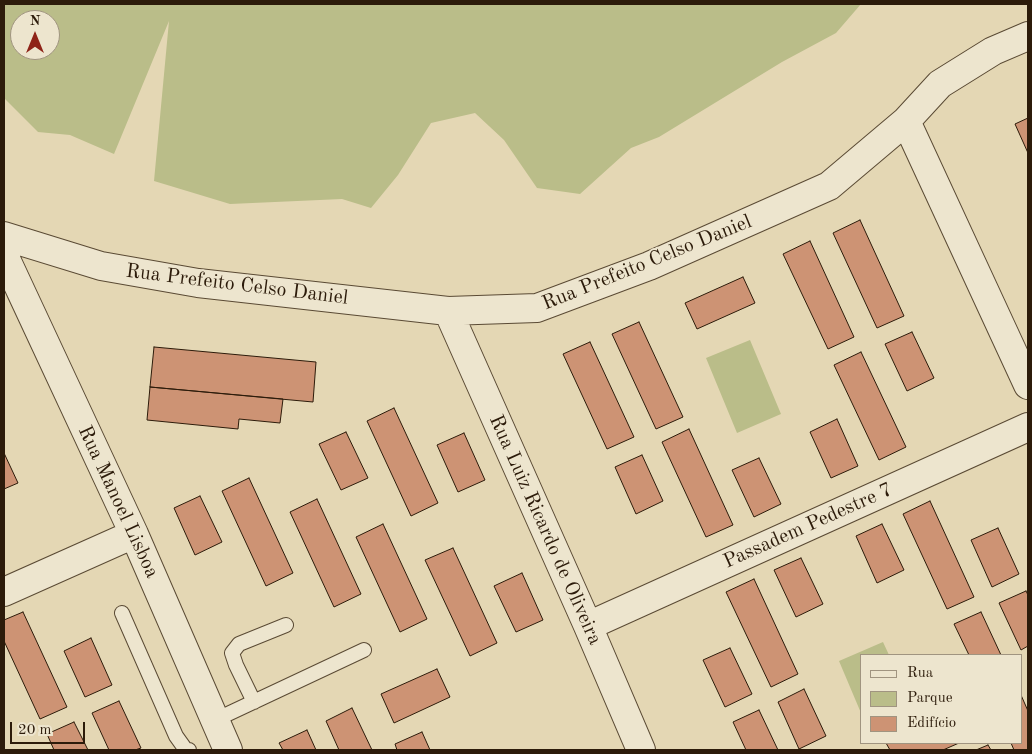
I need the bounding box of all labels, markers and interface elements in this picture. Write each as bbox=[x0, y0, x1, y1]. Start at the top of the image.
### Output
north arrow bbox=[10, 10, 60, 60]
text: N bbox=[30, 14, 40, 28]
street label: Rua Prefeito Celso Daniel bbox=[539, 210, 755, 316]
street label: Rua Prefeito Celso Daniel bbox=[125, 259, 349, 311]
street label: Rua Luiz Ricardo de Oliveira bbox=[483, 411, 607, 649]
street label: Rua Manoel Lisboa bbox=[72, 422, 164, 582]
street label: Passadem Pedestre 7 bbox=[720, 478, 896, 574]
legend bbox=[860, 654, 1022, 744]
text: Rua bbox=[907, 666, 933, 681]
text: Parque bbox=[907, 691, 953, 706]
scale bar bbox=[12, 712, 88, 744]
text: Edifício bbox=[907, 716, 956, 731]
text: 20 m bbox=[18, 723, 52, 738]

